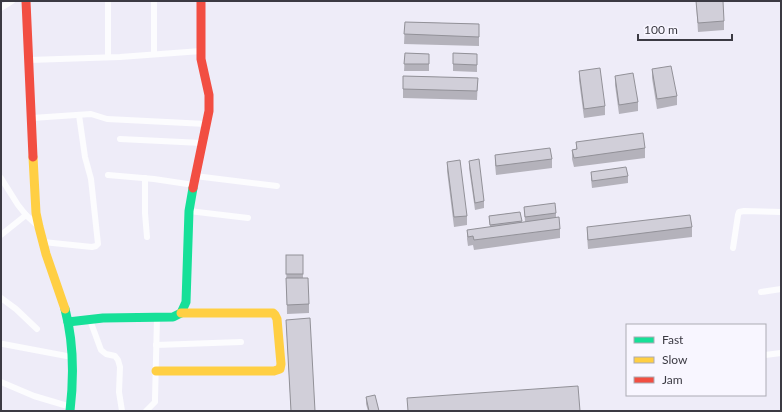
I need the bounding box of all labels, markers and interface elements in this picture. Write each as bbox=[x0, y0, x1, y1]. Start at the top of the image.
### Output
scale bar bbox=[638, 16, 732, 42]
text: 100 m bbox=[644, 22, 678, 37]
legend bbox=[626, 324, 766, 396]
text: Fast bbox=[662, 332, 684, 347]
text: Slow bbox=[662, 352, 688, 367]
text: Jam bbox=[662, 372, 683, 387]

